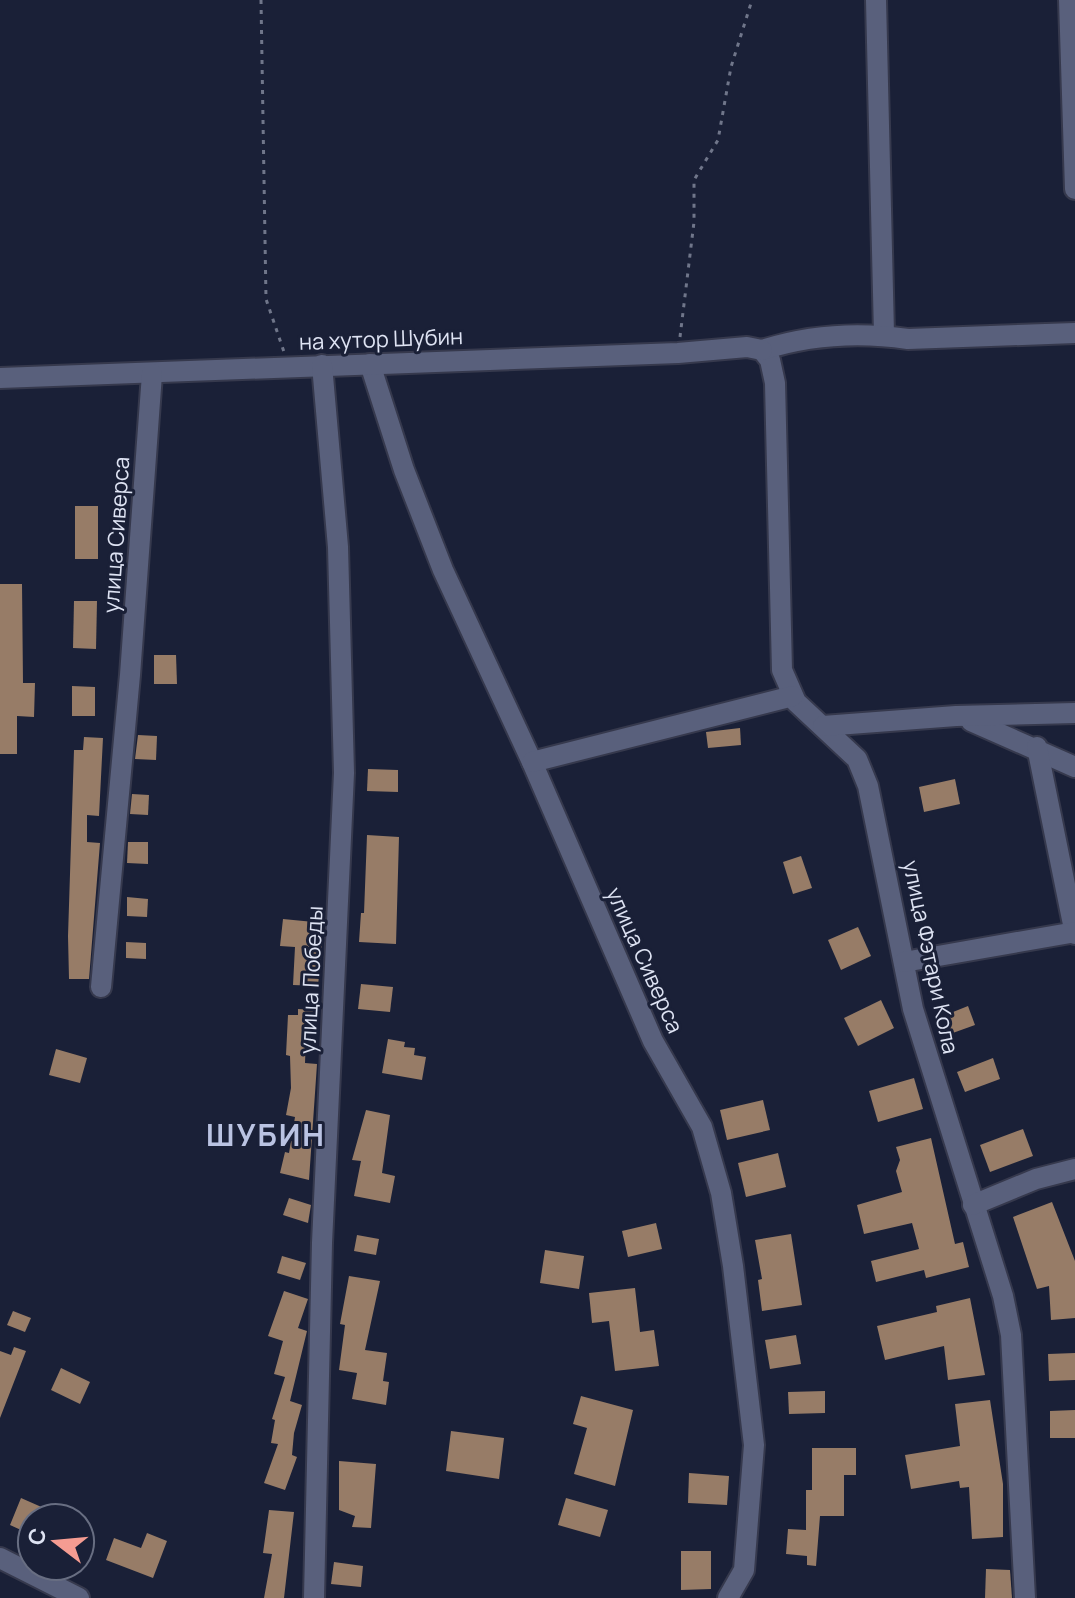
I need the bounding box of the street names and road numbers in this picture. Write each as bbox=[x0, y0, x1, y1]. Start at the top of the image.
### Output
street label: на хутор Шубин bbox=[298, 321, 464, 357]
street label: улица Сиверса bbox=[96, 456, 136, 614]
street label: улица Фэтари Кола bbox=[896, 858, 966, 1056]
street label: улица Сиверса bbox=[599, 882, 691, 1038]
street label: улица Победы bbox=[292, 905, 330, 1055]

